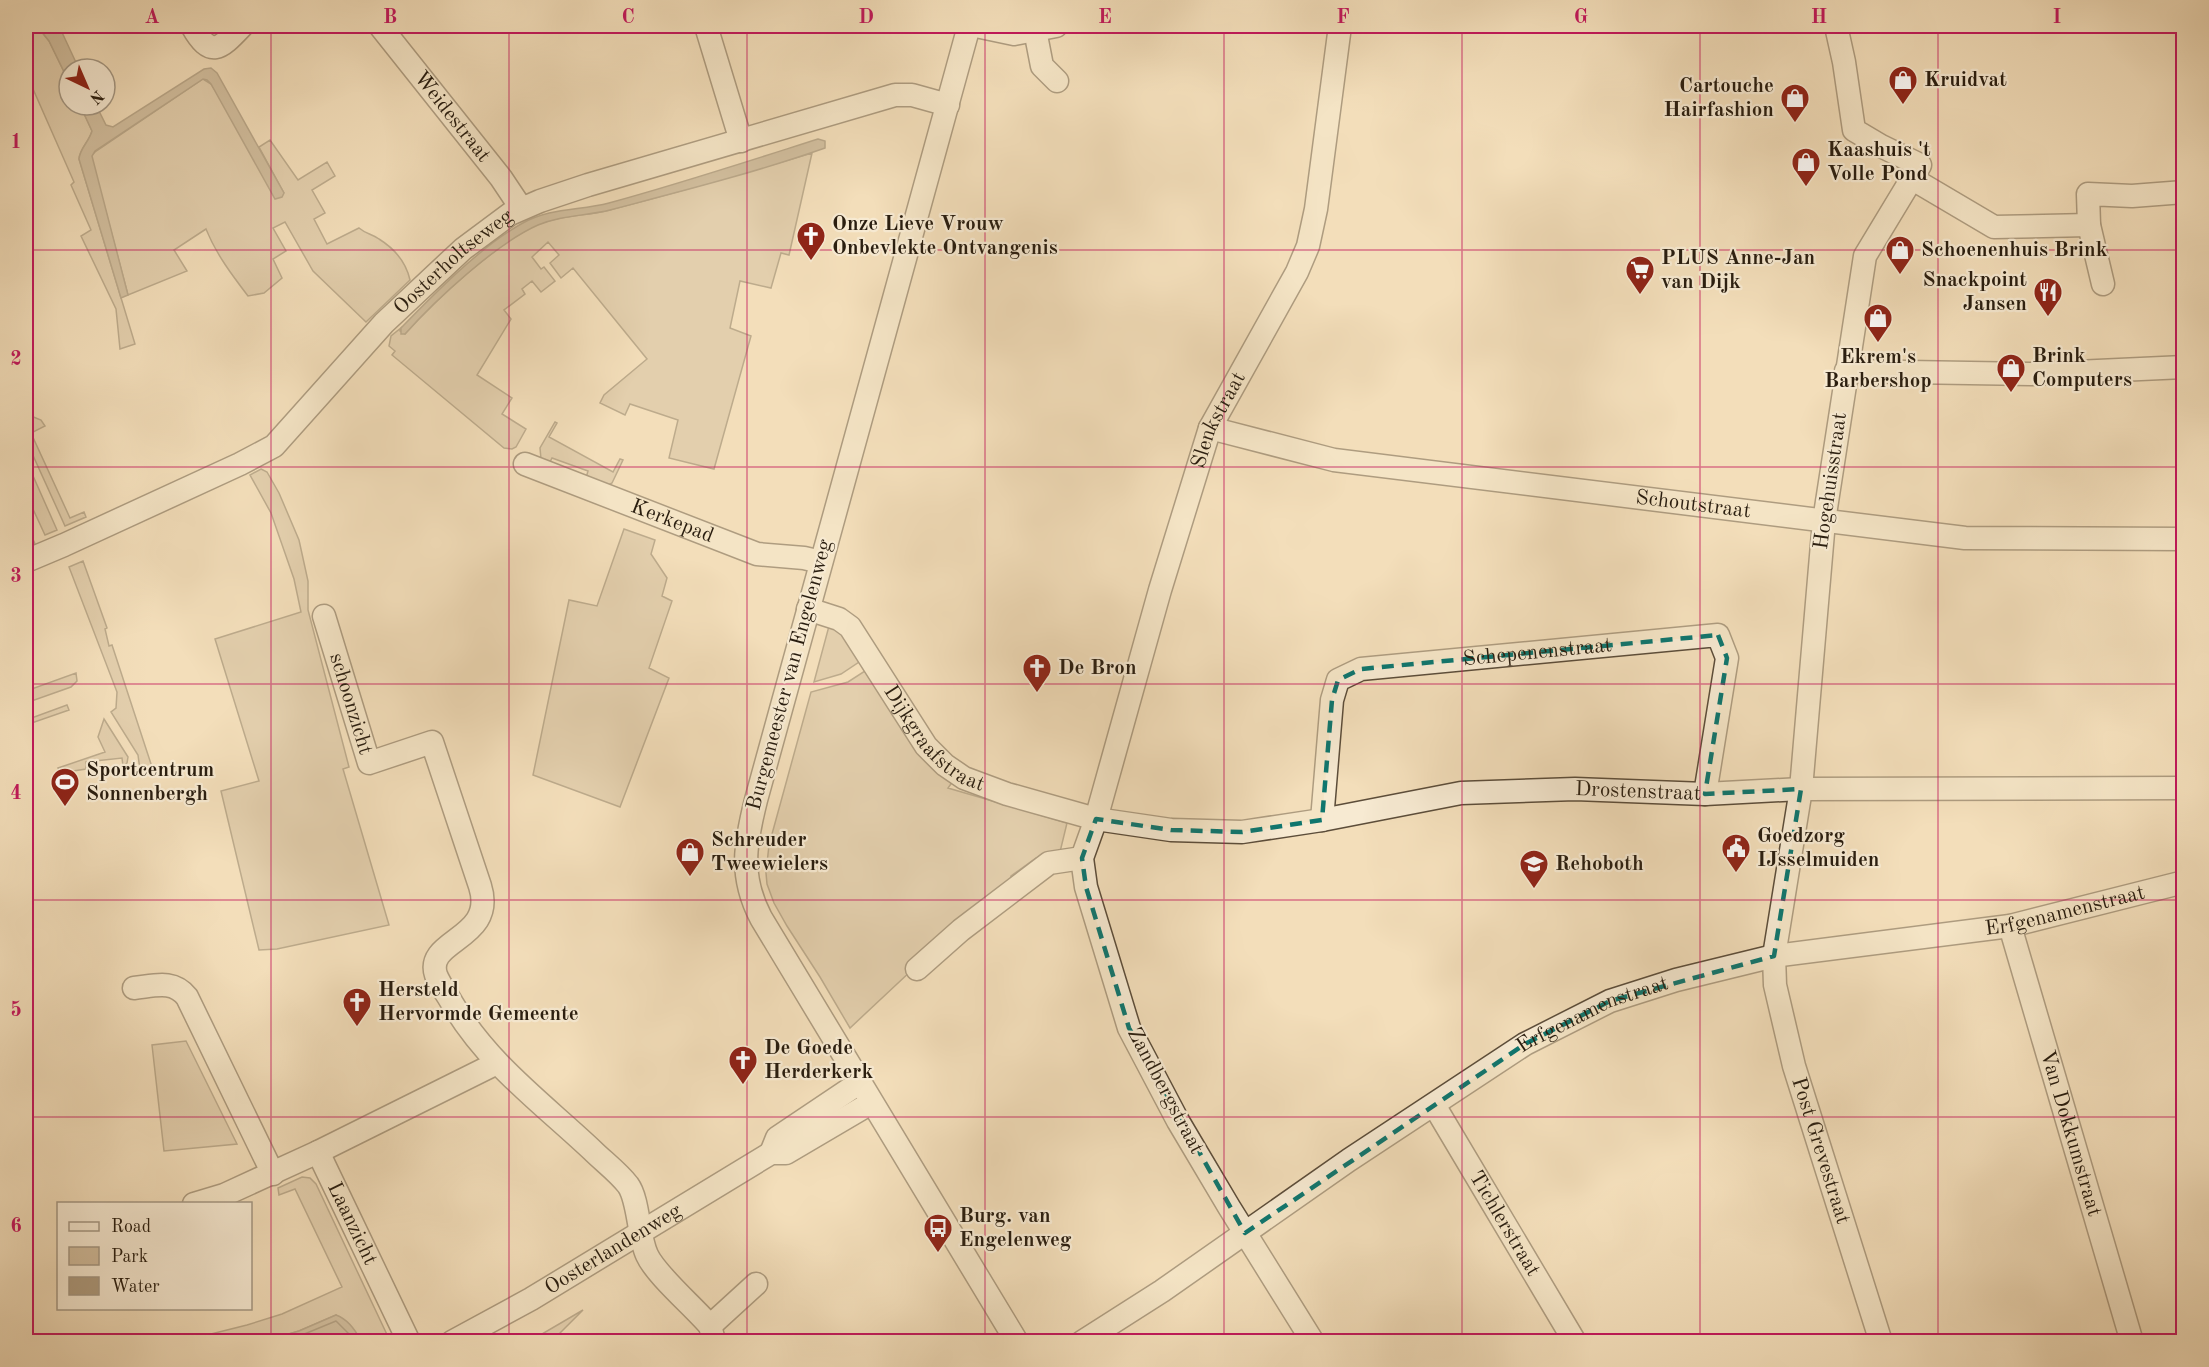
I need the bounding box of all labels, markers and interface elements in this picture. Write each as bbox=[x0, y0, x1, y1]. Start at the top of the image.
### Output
text: A bbox=[144, 8, 160, 28]
text: B bbox=[383, 8, 397, 28]
text: C bbox=[621, 8, 635, 28]
text: D bbox=[858, 8, 874, 28]
text: E bbox=[1098, 8, 1112, 28]
text: F bbox=[1336, 8, 1350, 28]
text: G bbox=[1574, 8, 1588, 28]
text: H bbox=[1811, 8, 1827, 28]
text: I bbox=[2053, 8, 2061, 28]
north arrow bbox=[57, 57, 117, 117]
shop icon: Kruidvat bbox=[1887, 64, 1919, 106]
street label: Weidestraat bbox=[410, 67, 495, 166]
place label: Kruidvat bbox=[1924, 70, 2007, 91]
place label: Cartouche Hairfashion bbox=[1663, 76, 1774, 121]
shop icon: Cartouche Hairfashion bbox=[1779, 82, 1811, 124]
text: N bbox=[86, 86, 106, 107]
text: 1 bbox=[10, 133, 22, 153]
place label: Kaashuis 't Volle Pond bbox=[1827, 140, 1931, 185]
shop icon: Kaashuis 't Volle Pond bbox=[1790, 146, 1822, 188]
street label: Oosterholtseweg bbox=[390, 205, 517, 319]
place label: Onze Lieve Vrouw Onbevlekte Ontvangenis bbox=[832, 214, 1058, 259]
church icon: Onze Lieve Vrouw Onbevlekte Ontvangenis bbox=[795, 220, 827, 262]
shop icon: Schoenenhuis Brink bbox=[1884, 234, 1916, 276]
place label: Schoenenhuis Brink bbox=[1921, 240, 2108, 261]
place label: PLUS Anne-Jan van Dijk bbox=[1661, 248, 1815, 293]
supermarket icon: PLUS Anne-Jan van Dijk bbox=[1624, 254, 1656, 296]
place label: Snackpoint Jansen bbox=[1923, 270, 2027, 315]
restaurant icon: Snackpoint Jansen bbox=[2032, 276, 2064, 318]
shop icon: Ekrem's Barbershop bbox=[1862, 302, 1894, 344]
place label: Brink Computers bbox=[2032, 346, 2132, 391]
place label: Ekrem's Barbershop bbox=[1824, 347, 1932, 392]
text: 2 bbox=[10, 350, 22, 370]
shop icon: Brink Computers bbox=[1995, 352, 2027, 394]
street label: Slenkstraat bbox=[1188, 368, 1250, 471]
street label: Hogehuisstraat bbox=[1811, 411, 1851, 551]
street label: Schoutstraat bbox=[1634, 487, 1752, 522]
street label: Kerkepad bbox=[628, 496, 717, 547]
street label: Burgemeester van Engelenweg bbox=[744, 537, 837, 813]
text: 3 bbox=[10, 567, 22, 587]
street label: Schepenenstraat bbox=[1462, 635, 1613, 670]
street label: schoonzicht bbox=[326, 651, 376, 757]
church icon: De Bron bbox=[1021, 652, 1053, 694]
place label: De Bron bbox=[1058, 658, 1137, 679]
street label: Dijkgraafstraat bbox=[880, 682, 987, 795]
place label: Sportcentrum Sonnenbergh bbox=[86, 760, 215, 805]
sports icon: Sportcentrum Sonnenbergh bbox=[49, 766, 81, 808]
street label: Drostenstraat bbox=[1575, 779, 1701, 804]
text: 4 bbox=[10, 784, 22, 804]
place label: Goedzorg IJsselmuiden bbox=[1757, 826, 1879, 871]
place label: Schreuder Tweewielers bbox=[711, 830, 828, 875]
public building icon: Goedzorg IJsselmuiden bbox=[1720, 832, 1752, 874]
shop icon: Schreuder Tweewielers bbox=[674, 836, 706, 878]
school or university icon: Rehoboth bbox=[1518, 848, 1550, 890]
place label: Rehoboth bbox=[1555, 854, 1644, 875]
street label: Erfgenamenstraat bbox=[1984, 882, 2147, 940]
street label: Erfgenamenstraat bbox=[1513, 973, 1671, 1057]
place label: Hersteld Hervormde Gemeente bbox=[378, 980, 579, 1025]
church icon: Hersteld Hervormde Gemeente bbox=[341, 986, 373, 1028]
text: 5 bbox=[10, 1000, 22, 1021]
street label: Zandbergstraat bbox=[1123, 1024, 1207, 1158]
place label: De Goede Herderkerk bbox=[764, 1038, 873, 1083]
church icon: De Goede Herderkerk bbox=[727, 1044, 759, 1086]
street label: Van Dokkumstraat bbox=[2037, 1048, 2105, 1219]
street label: Post Grevestraat bbox=[1788, 1075, 1854, 1227]
street label: Tichlerstraat bbox=[1465, 1167, 1544, 1280]
street label: Laanzicht bbox=[324, 1179, 381, 1268]
street label: Oosterlandenweg bbox=[541, 1199, 686, 1298]
legend bbox=[57, 1202, 252, 1310]
place label: Burg. van Engelenweg bbox=[959, 1206, 1072, 1251]
bus stop icon: Burg. van Engelenweg bbox=[922, 1212, 954, 1254]
text: 6 bbox=[10, 1217, 22, 1237]
text: Road bbox=[111, 1218, 151, 1236]
text: Park bbox=[111, 1248, 148, 1266]
text: Water bbox=[111, 1278, 160, 1296]

